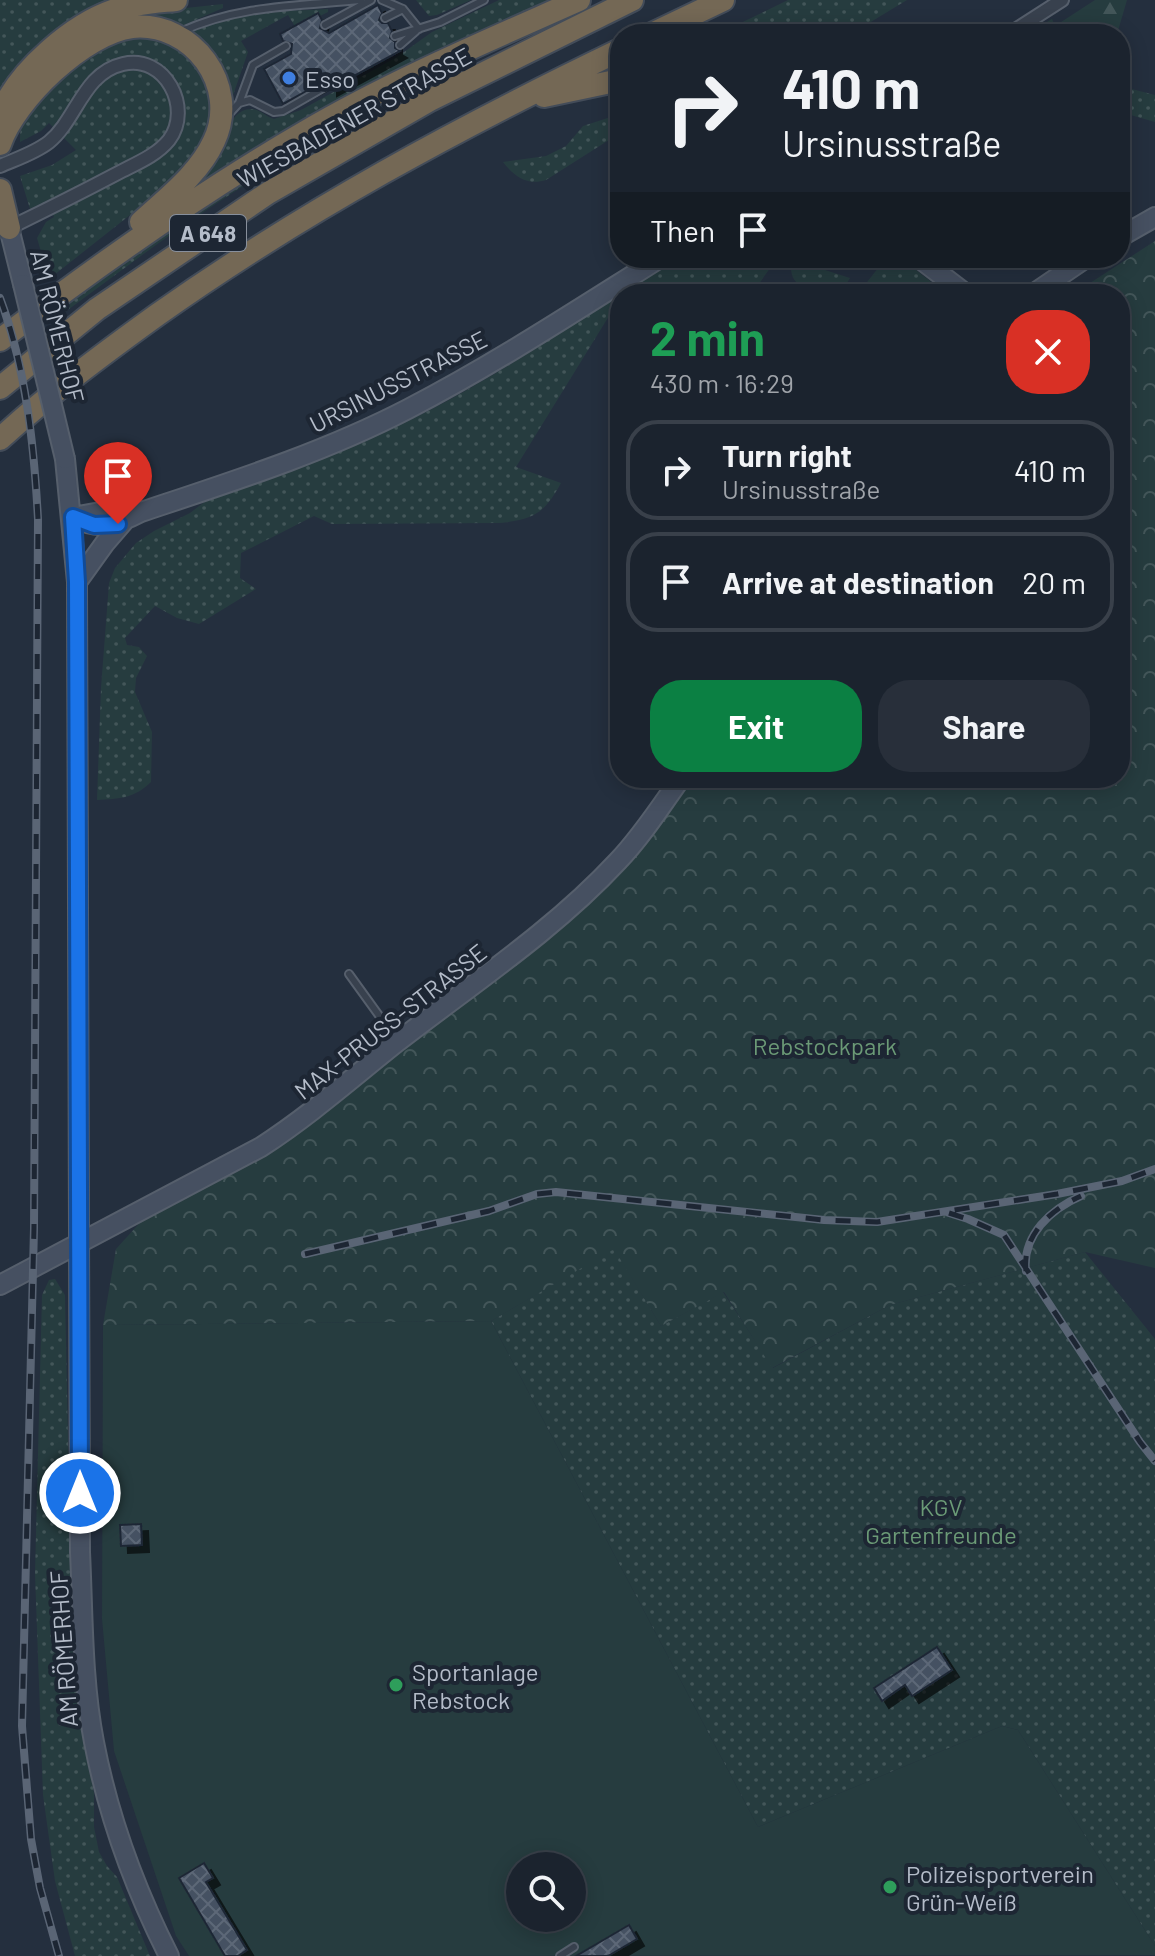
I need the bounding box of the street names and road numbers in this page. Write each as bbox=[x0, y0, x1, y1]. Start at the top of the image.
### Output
street label: WIESBADENER STRASSE bbox=[232, 41, 476, 193]
road number: A 648 bbox=[170, 215, 246, 251]
street label: AM RÖMERHOF bbox=[25, 246, 91, 406]
street label: URSINUSSTRASSE bbox=[304, 324, 492, 438]
street label: MAX-PRUSS-STRASSE bbox=[288, 937, 492, 1105]
street label: AM RÖMERHOF bbox=[43, 1569, 83, 1728]

